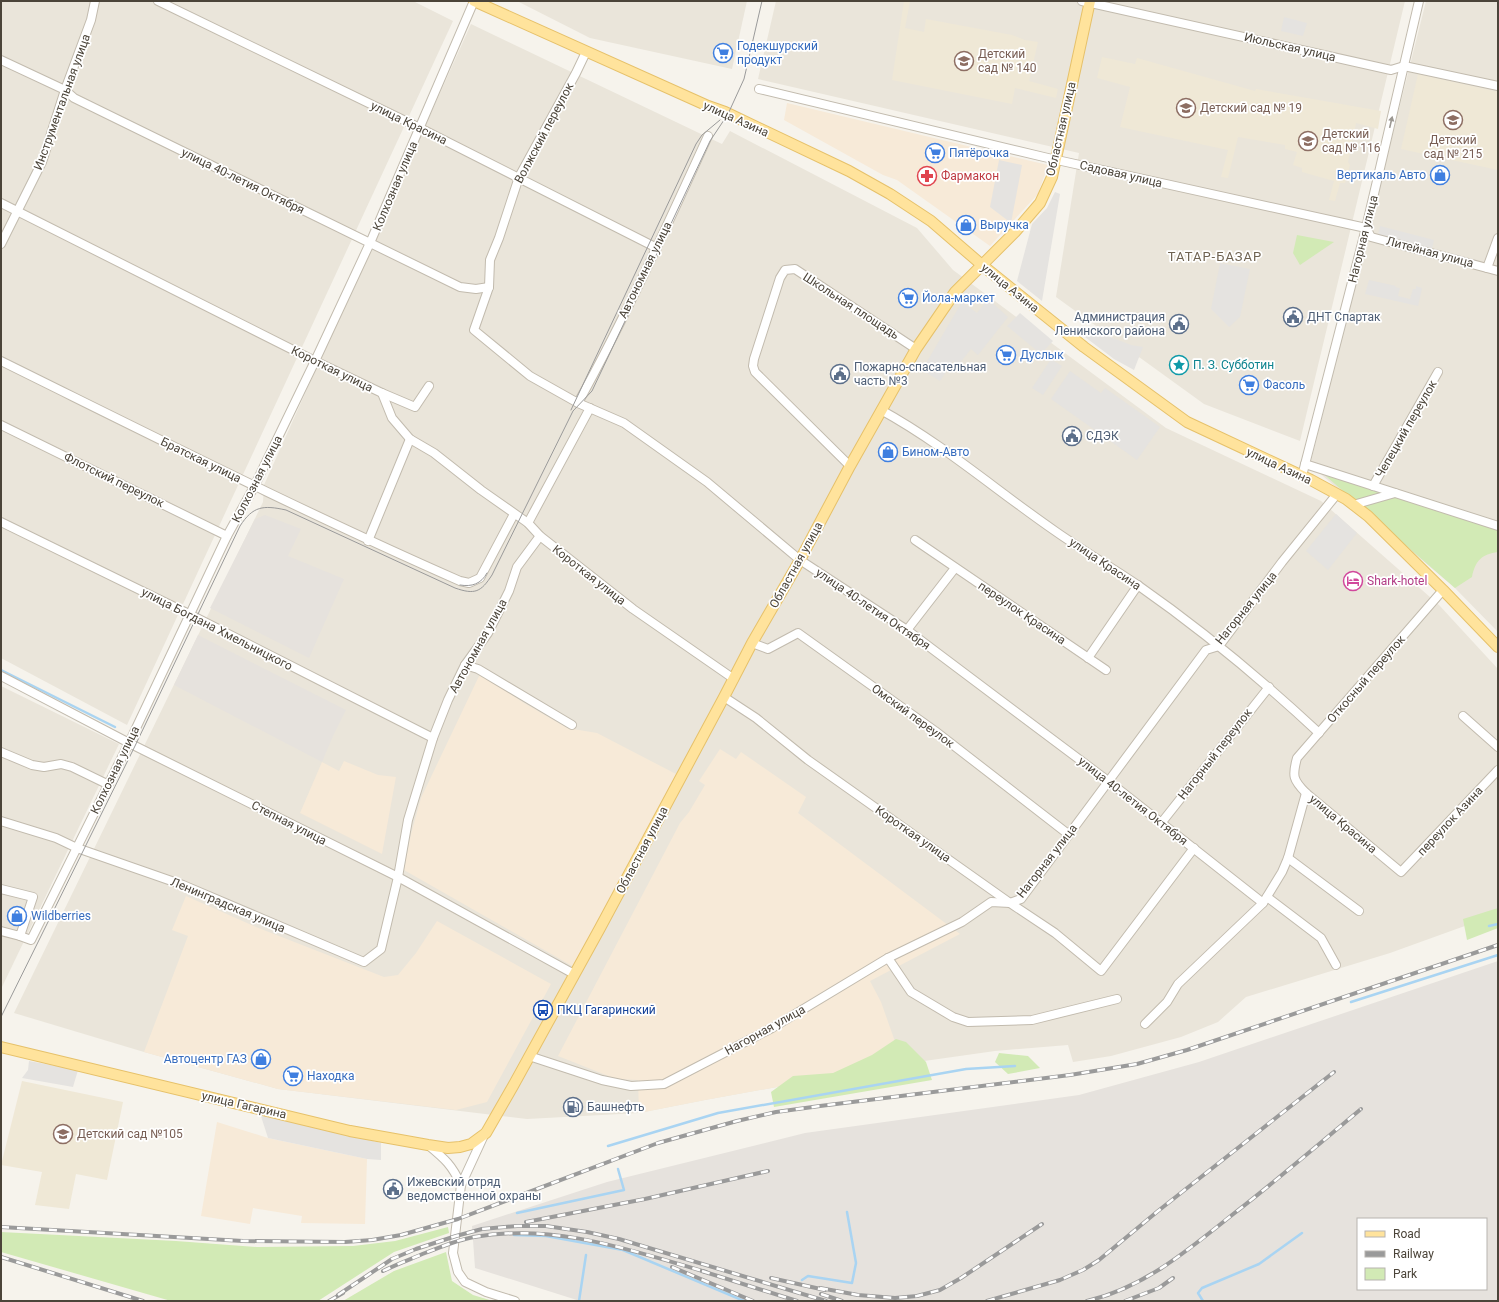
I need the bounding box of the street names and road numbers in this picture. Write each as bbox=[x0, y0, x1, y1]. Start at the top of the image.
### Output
street label: Июльская улица bbox=[1243, 30, 1337, 64]
street label: Инструментальная улица bbox=[31, 32, 93, 172]
street label: Волжский переулок bbox=[512, 80, 577, 186]
street label: Областная улица bbox=[1043, 80, 1079, 178]
street label: улица Красина bbox=[368, 98, 450, 148]
street label: улица Азина bbox=[701, 98, 771, 140]
street label: Колхозная улица bbox=[370, 139, 420, 233]
street label: улица 40-летия Октября bbox=[179, 145, 307, 217]
street label: Садовая улица bbox=[1078, 158, 1164, 190]
street label: Нагорная улица bbox=[1345, 194, 1381, 284]
street label: Автономная улица bbox=[616, 219, 674, 321]
street label: Литейная улица bbox=[1385, 234, 1475, 270]
street label: улица Азина bbox=[978, 260, 1042, 316]
street label: Школьная площадь bbox=[800, 270, 902, 342]
street label: Короткая улица bbox=[289, 343, 375, 395]
street label: Чепецкий переулок bbox=[1372, 377, 1440, 480]
street label: Колхозная улица bbox=[229, 433, 285, 525]
street label: Братская улица bbox=[158, 434, 244, 486]
street label: улица Азина bbox=[1244, 445, 1314, 487]
street label: Флотский переулок bbox=[62, 450, 167, 511]
street label: Областная улица bbox=[767, 519, 825, 611]
street label: улица Красина bbox=[1067, 535, 1143, 593]
street label: Короткая улица bbox=[550, 542, 628, 608]
street label: улица 40-летия Октября bbox=[813, 565, 933, 653]
street label: Нагорная улица bbox=[1212, 569, 1280, 647]
street label: переулок Красина bbox=[976, 579, 1068, 647]
street label: улица Богдана Хмельницкого bbox=[139, 585, 295, 673]
street label: Автономная улица bbox=[446, 596, 510, 696]
street label: Откосный переулок bbox=[1324, 632, 1408, 726]
street label: Омский переулок bbox=[869, 681, 957, 751]
street label: Нагорный переулок bbox=[1175, 705, 1255, 802]
street label: Колхозная улица bbox=[88, 724, 142, 816]
street label: улица 40-летия Октября bbox=[1075, 754, 1191, 848]
street label: переулок Азина bbox=[1414, 784, 1486, 858]
street label: улица Красина bbox=[1307, 792, 1379, 856]
street label: Степная улица bbox=[249, 798, 329, 848]
street label: Короткая улица bbox=[872, 803, 954, 865]
street label: Областная улица bbox=[613, 804, 671, 896]
street label: Нагорная улица bbox=[1014, 821, 1080, 901]
street label: Ленинградская улица bbox=[169, 875, 287, 935]
street label: Нагорная улица bbox=[722, 1002, 808, 1058]
street label: улица Гагарина bbox=[200, 1088, 288, 1122]

